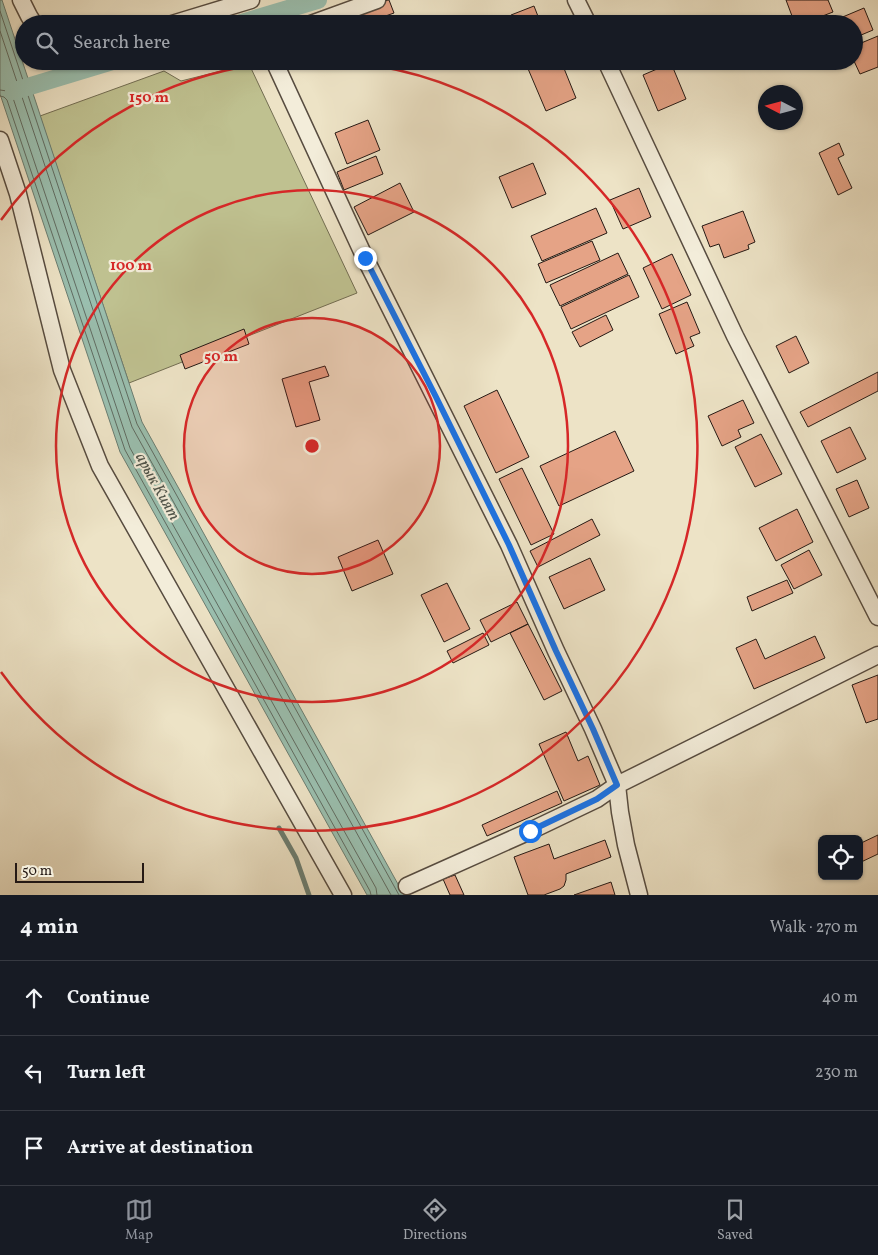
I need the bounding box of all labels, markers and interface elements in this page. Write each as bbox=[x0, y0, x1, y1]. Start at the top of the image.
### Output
search box bbox=[15, 15, 863, 70]
icon: search bbox=[33, 29, 61, 57]
text: Search here bbox=[73, 30, 170, 56]
north arrow bbox=[758, 85, 803, 130]
text: 150 m bbox=[129, 88, 169, 109]
route end bbox=[354, 247, 377, 270]
text: 100 m bbox=[110, 256, 153, 277]
text: 50 m bbox=[204, 347, 238, 368]
centre of rings bbox=[303, 437, 321, 455]
water label: арык Кият bbox=[129, 449, 185, 525]
route start bbox=[519, 820, 542, 843]
map controls bbox=[818, 835, 863, 880]
button: locate bbox=[818, 835, 863, 880]
scale bar bbox=[15, 860, 144, 883]
text: 50 m bbox=[22, 862, 52, 881]
text: 4 min bbox=[20, 913, 79, 942]
text: Walk · 270 m bbox=[770, 917, 858, 939]
icon: ahead bbox=[20, 984, 48, 1012]
text: Continue bbox=[67, 985, 150, 1011]
text: 40 m bbox=[822, 987, 858, 1009]
icon: left bbox=[20, 1059, 48, 1087]
text: Turn left bbox=[67, 1060, 146, 1086]
text: 230 m bbox=[815, 1062, 858, 1084]
icon: arrive bbox=[20, 1134, 48, 1162]
text: Arrive at destination bbox=[67, 1135, 253, 1161]
tab: Map bbox=[125, 1196, 153, 1245]
tab: Directions bbox=[403, 1196, 467, 1245]
tab: Saved bbox=[717, 1196, 753, 1245]

